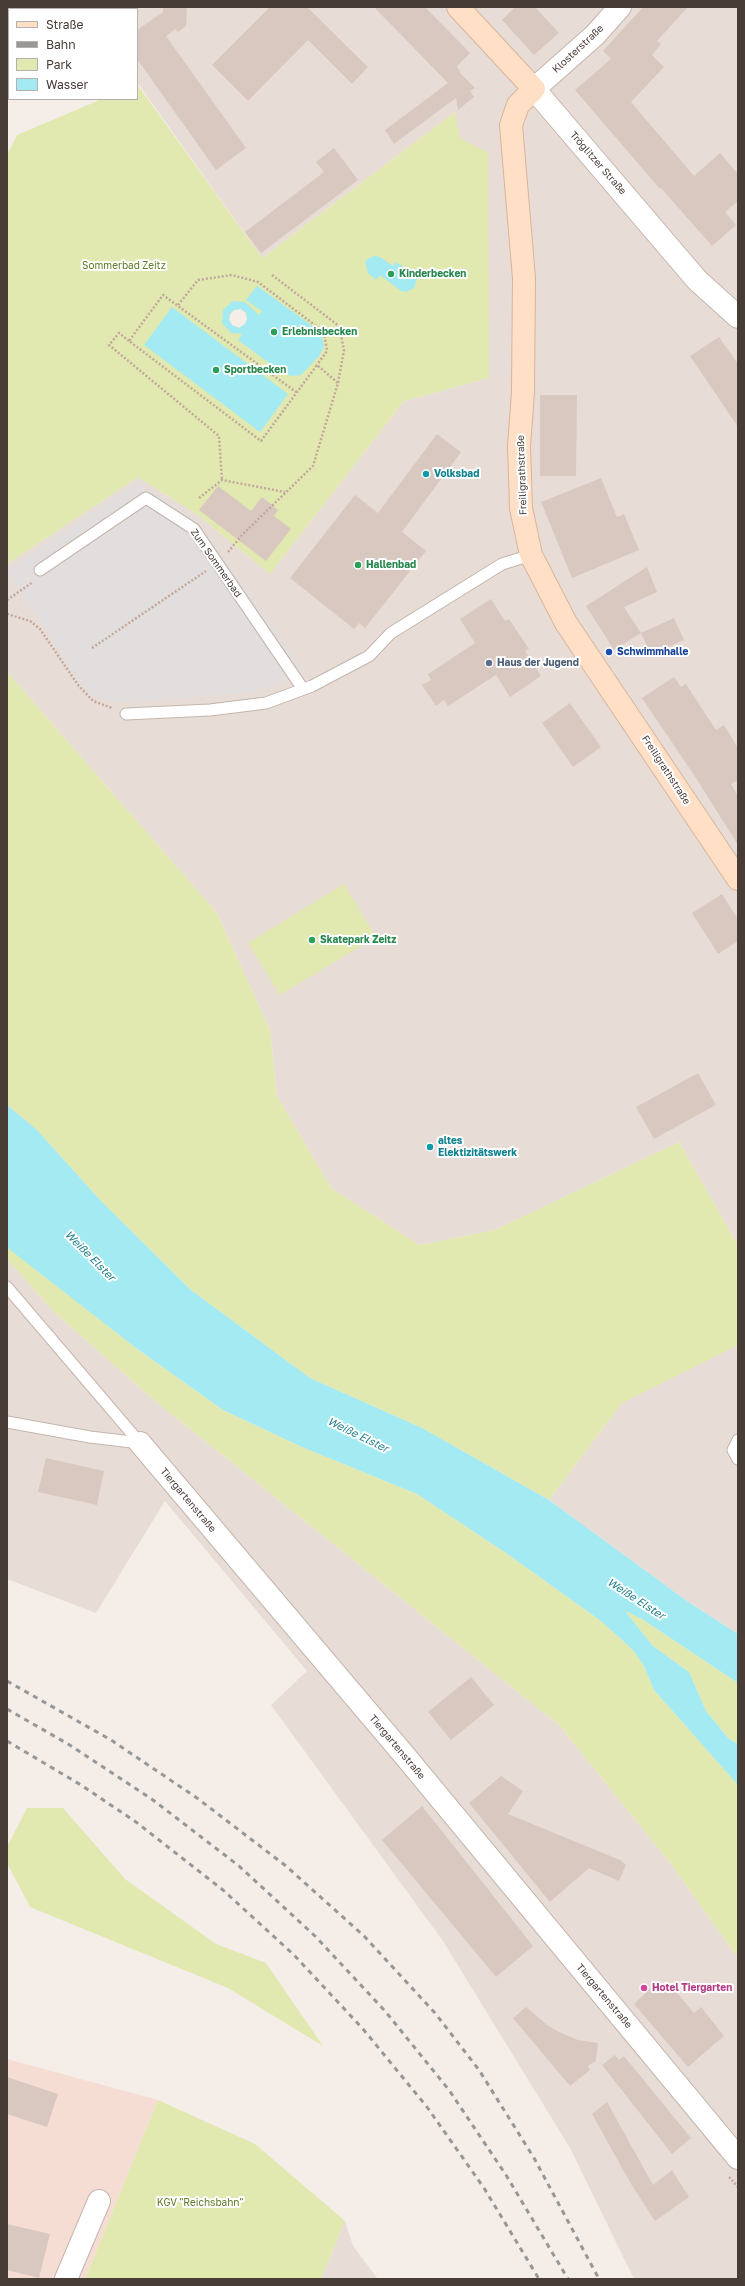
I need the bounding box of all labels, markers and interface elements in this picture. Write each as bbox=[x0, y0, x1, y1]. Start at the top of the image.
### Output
legend bbox=[8, 8, 138, 100]
text: Straße bbox=[46, 17, 84, 32]
street label: Klosterstraße bbox=[550, 22, 606, 76]
text: Bahn bbox=[46, 37, 76, 52]
text: Park bbox=[46, 57, 72, 72]
text: Wasser bbox=[46, 77, 88, 92]
street label: Tröglitzer Straße bbox=[567, 129, 629, 197]
park label: Sommerbad Zeitz bbox=[82, 260, 166, 272]
place label: Kinderbecken bbox=[399, 268, 466, 280]
marker: Kinderbecken bbox=[386, 269, 396, 279]
place label: Erlebnisbecken bbox=[282, 326, 357, 338]
marker: Erlebnisbecken bbox=[269, 327, 279, 337]
place label: Sportbecken bbox=[224, 364, 286, 376]
marker: Sportbecken bbox=[211, 365, 221, 375]
street label: Freiligrathstraße bbox=[515, 435, 529, 515]
place label: Volksbad bbox=[434, 468, 479, 480]
marker: Volksbad bbox=[421, 469, 431, 479]
street label: Zum Sommerbad bbox=[188, 526, 244, 600]
place label: Hallenbad bbox=[366, 559, 416, 571]
marker: Hallenbad bbox=[353, 560, 363, 570]
place label: Schwimmhalle bbox=[617, 646, 688, 658]
marker: Schwimmhalle bbox=[604, 647, 614, 657]
place label: Haus der Jugend bbox=[497, 657, 579, 669]
marker: Haus der Jugend bbox=[484, 658, 494, 668]
street label: Freiligrathstraße bbox=[639, 733, 693, 807]
place label: Skatepark Zeitz bbox=[320, 934, 396, 946]
marker: Skatepark Zeitz bbox=[307, 935, 317, 945]
place label: altes Elektizitätswerk bbox=[438, 1135, 517, 1158]
marker: altes Elektizitätswerk bbox=[425, 1142, 435, 1152]
water label: Weiße Elster bbox=[62, 1228, 118, 1284]
water label: Weiße Elster bbox=[325, 1415, 391, 1455]
street label: Tiergartenstraße bbox=[157, 1465, 219, 1535]
water label: Weiße Elster bbox=[605, 1575, 667, 1623]
street label: Tiergartenstraße bbox=[366, 1712, 428, 1782]
street label: Tiergartenstraße bbox=[573, 1961, 635, 2031]
place label: Hotel Tiergarten bbox=[652, 1982, 732, 1994]
marker: Hotel Tiergarten bbox=[639, 1983, 649, 1993]
park label: KGV "Reichsbahn" bbox=[157, 2197, 243, 2209]

